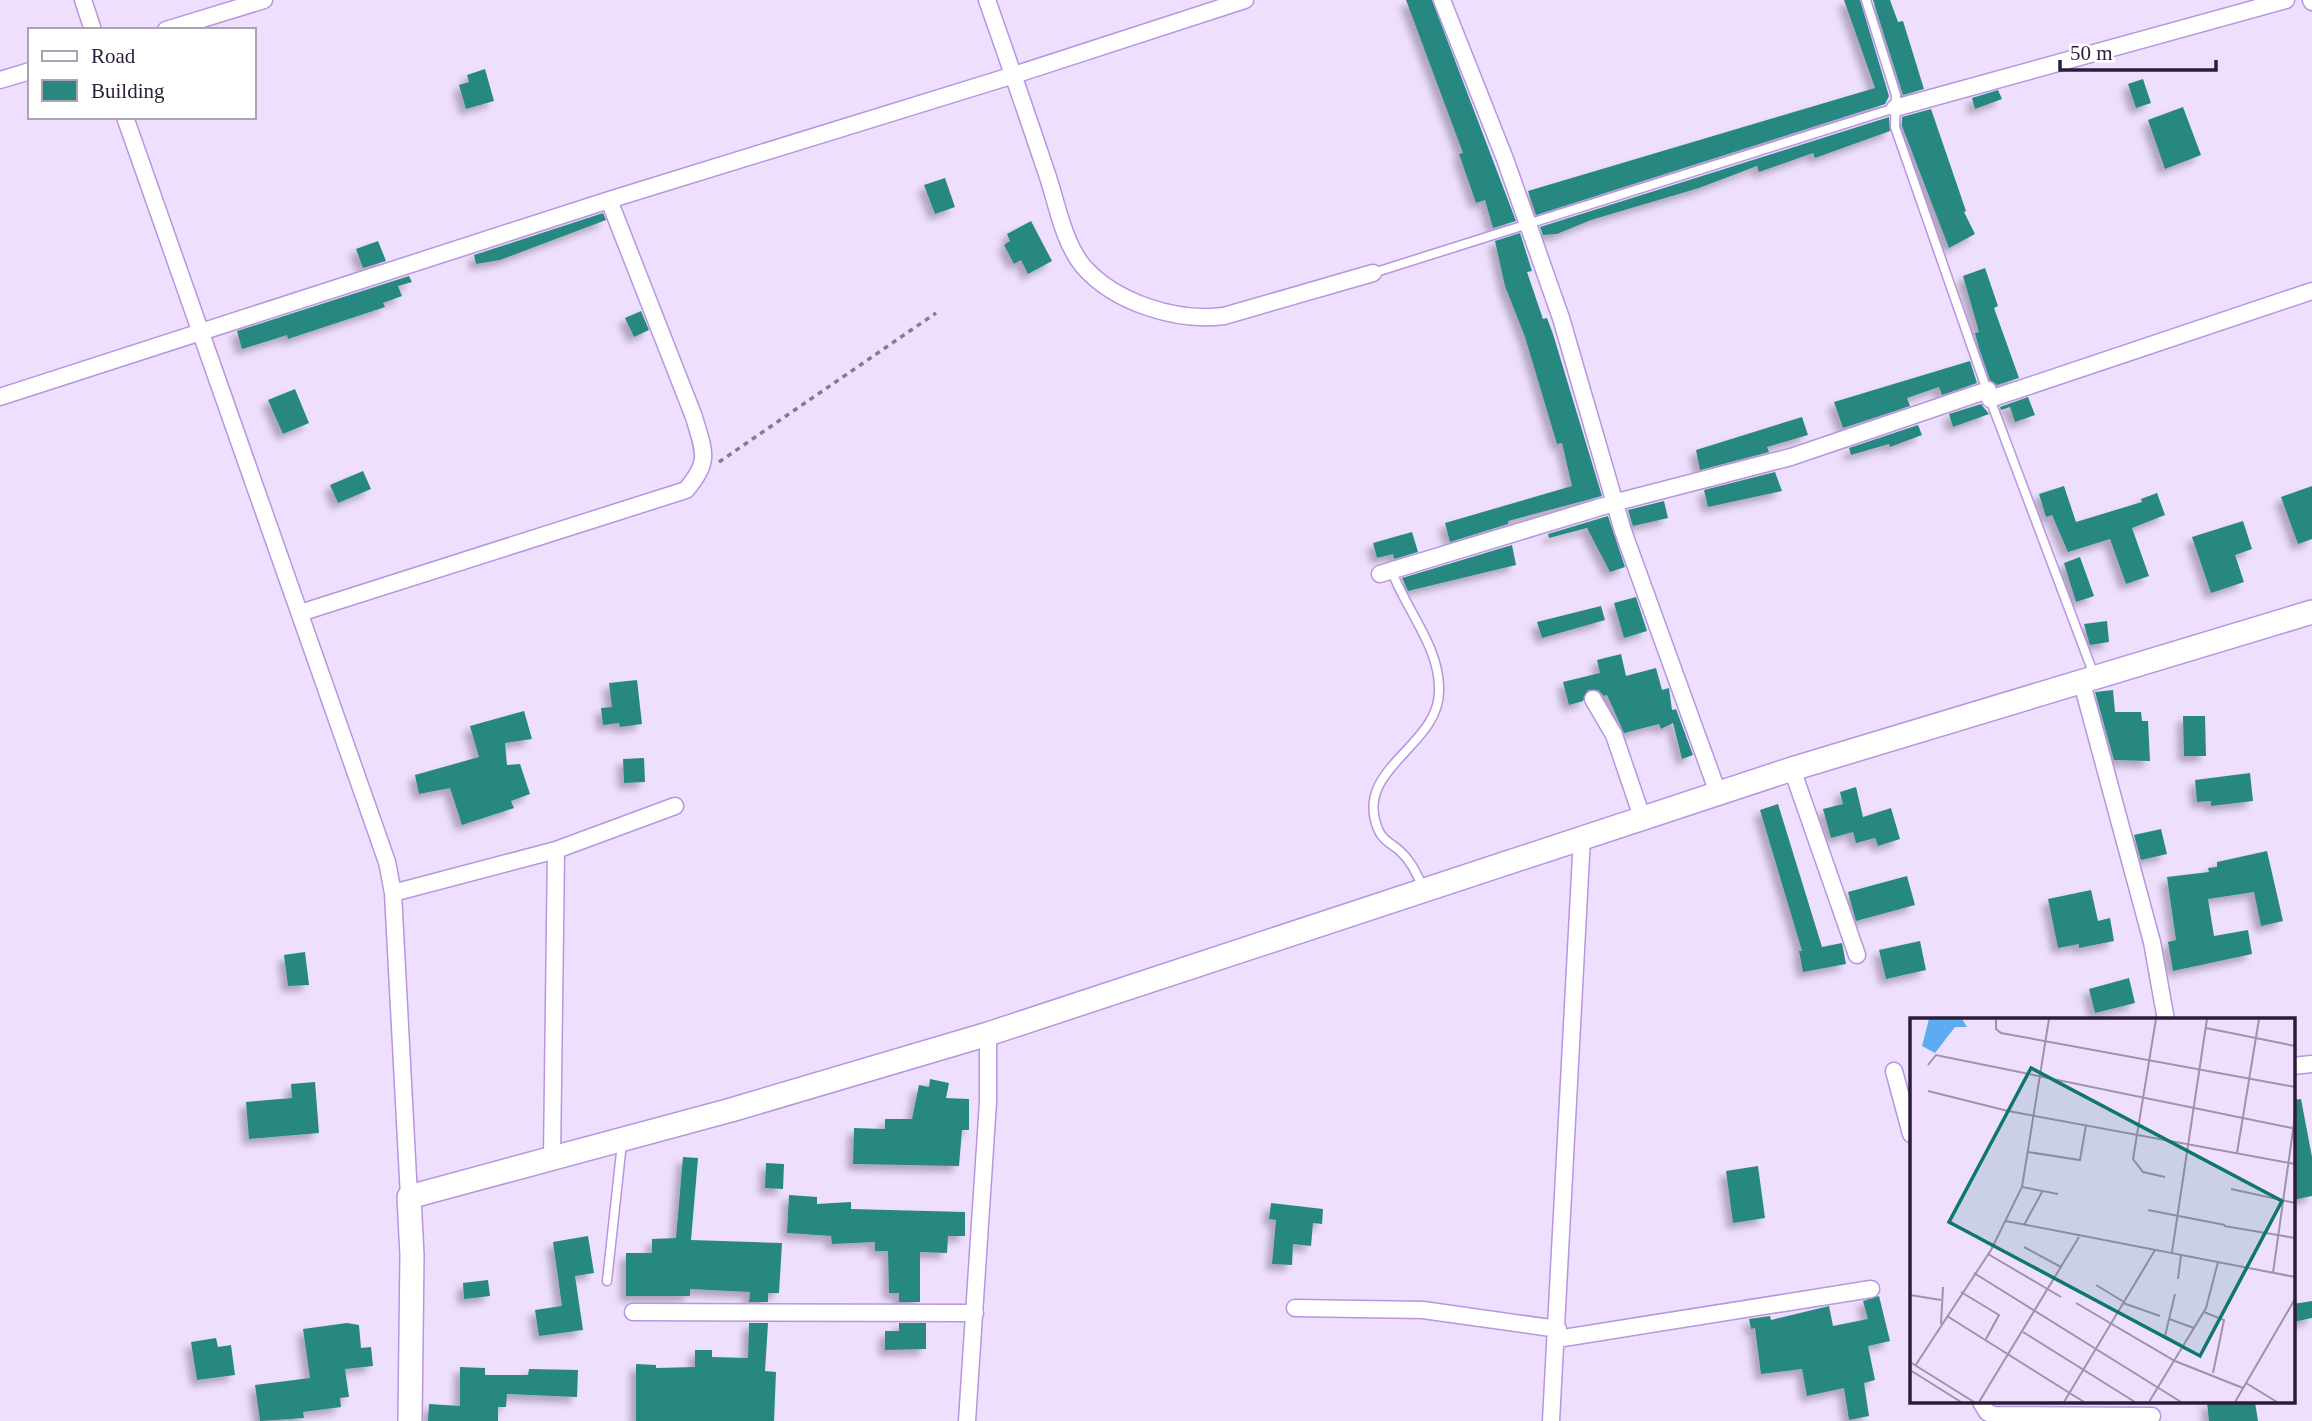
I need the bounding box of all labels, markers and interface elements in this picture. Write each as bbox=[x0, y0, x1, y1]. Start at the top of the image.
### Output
legend bbox=[28, 28, 256, 119]
scale bar bbox=[2060, 28, 2216, 72]
text: 50 m bbox=[2070, 41, 2113, 65]
text: Road bbox=[91, 44, 136, 68]
text: Building bbox=[91, 79, 165, 103]
inset map bbox=[1910, 1018, 2294, 1404]

